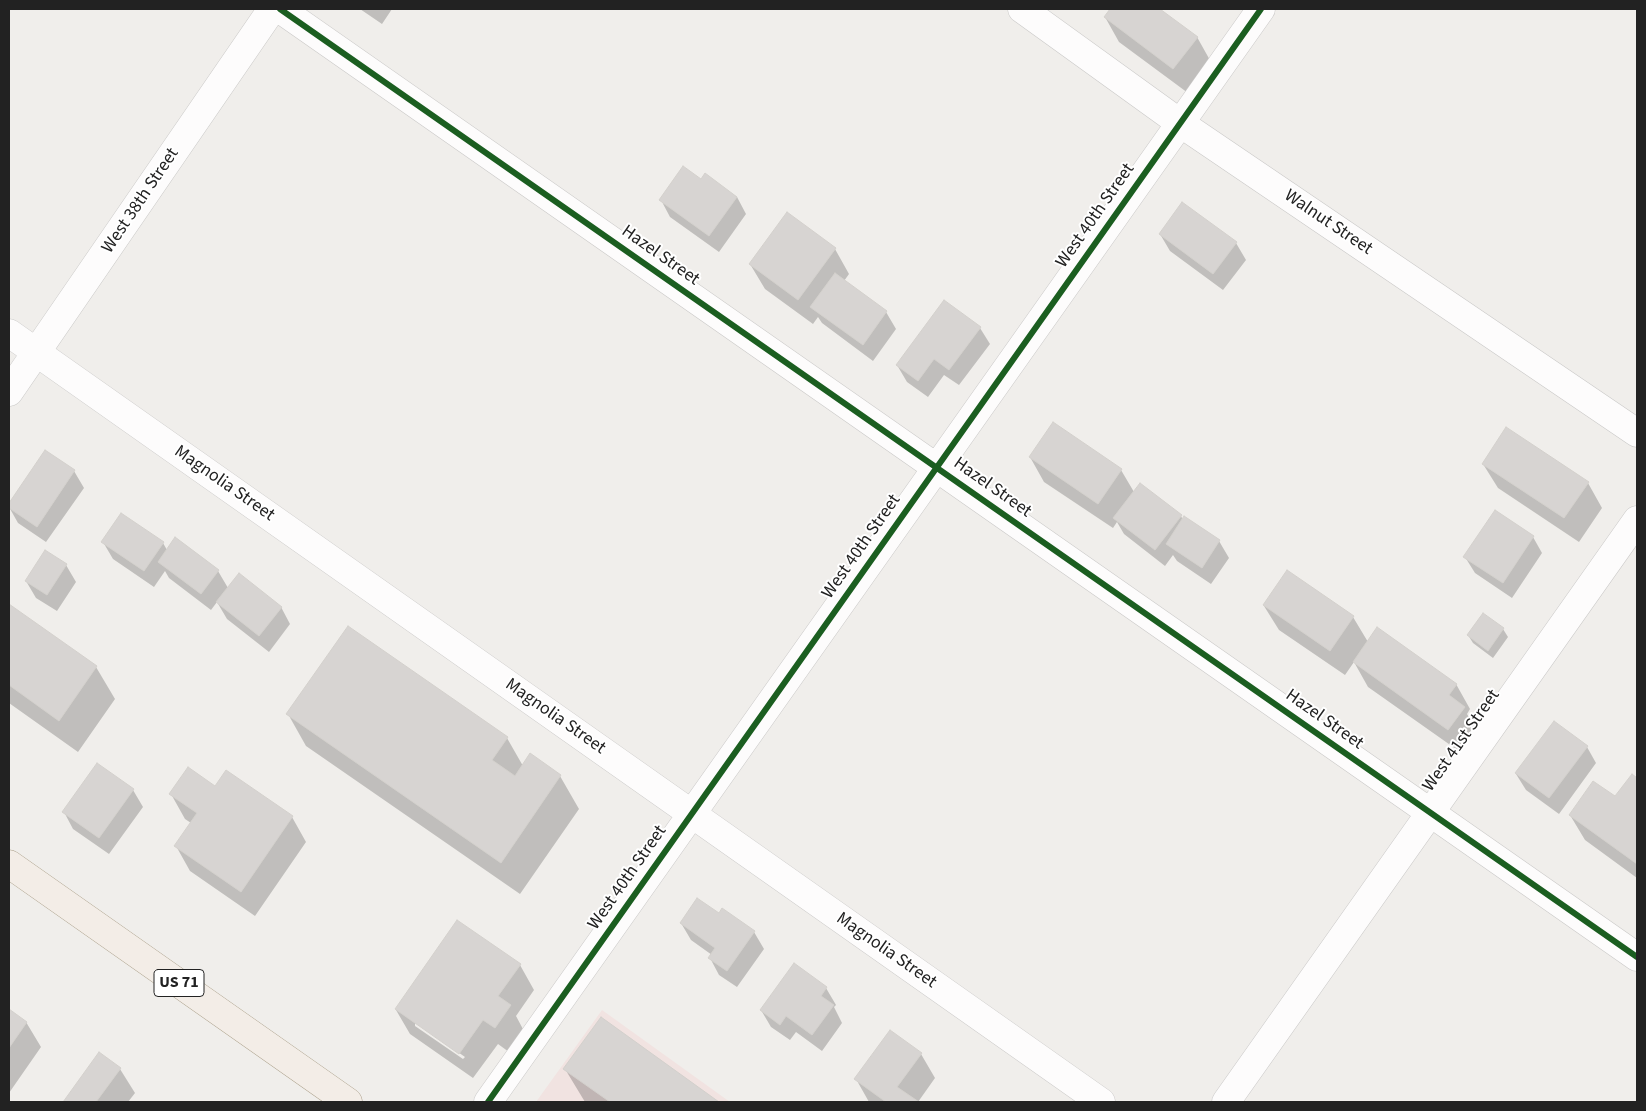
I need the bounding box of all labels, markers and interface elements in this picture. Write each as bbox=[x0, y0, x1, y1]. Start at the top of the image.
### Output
street label: West 38th Street bbox=[98, 144, 184, 258]
street label: West 40th Street bbox=[1052, 160, 1140, 272]
street label: Walnut Street bbox=[1280, 186, 1376, 260]
street label: Hazel Street bbox=[617, 221, 703, 291]
street label: Magnolia Street bbox=[170, 441, 278, 527]
street label: Hazel Street bbox=[949, 453, 1035, 523]
street label: West 40th Street bbox=[818, 491, 906, 603]
street label: Magnolia Street bbox=[501, 674, 609, 760]
street label: Hazel Street bbox=[1281, 685, 1367, 755]
street label: West 41st Street bbox=[1419, 686, 1505, 796]
street label: West 40th Street bbox=[584, 822, 672, 934]
street label: Magnolia Street bbox=[832, 908, 940, 994]
road number: US 71 bbox=[154, 970, 204, 996]

